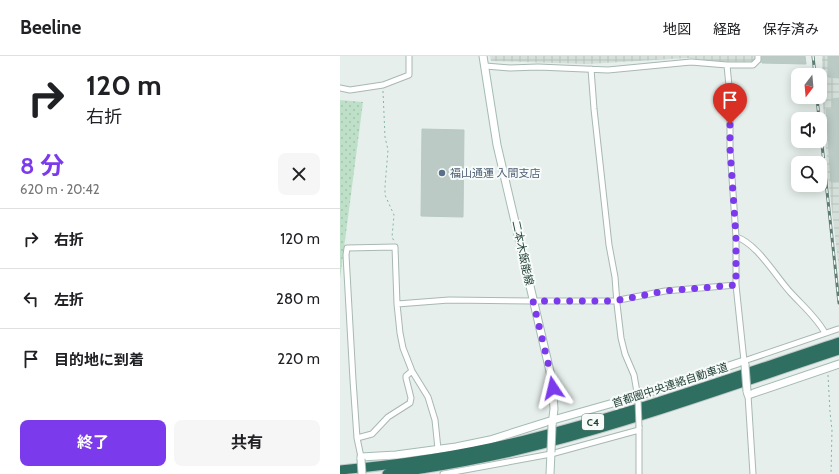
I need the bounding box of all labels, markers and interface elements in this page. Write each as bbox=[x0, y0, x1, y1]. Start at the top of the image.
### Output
text: Beeline bbox=[20, 16, 81, 39]
text: 地図 bbox=[663, 20, 691, 38]
text: 経路 bbox=[713, 20, 741, 38]
text: 保存済み bbox=[763, 20, 819, 38]
text: 120 m bbox=[86, 68, 162, 102]
north arrow bbox=[791, 68, 827, 104]
map controls bbox=[791, 68, 827, 192]
icon: right bbox=[20, 72, 72, 124]
pin bbox=[713, 83, 747, 124]
icon: arrive bbox=[719, 89, 741, 111]
text: 右折 bbox=[86, 106, 122, 128]
button: sound bbox=[791, 112, 827, 148]
text: 8 分 bbox=[20, 151, 64, 180]
button: close bbox=[278, 153, 320, 195]
button: search bbox=[791, 156, 827, 192]
place label: 福山通運 入間支店 bbox=[450, 166, 540, 180]
marker: 福山通運 入間支店 bbox=[437, 168, 447, 178]
text: 620 m · 20:42 bbox=[20, 181, 99, 197]
street label: 二本木飯能線 bbox=[509, 219, 537, 287]
icon: right bbox=[20, 228, 42, 250]
text: 120 m bbox=[280, 230, 320, 248]
text: 右折 bbox=[54, 231, 84, 249]
icon: left bbox=[20, 288, 42, 310]
text: 280 m bbox=[276, 290, 320, 308]
text: 左折 bbox=[54, 291, 84, 309]
icon: arrive bbox=[20, 348, 42, 370]
text: 220 m bbox=[277, 350, 320, 368]
text: 目的地に到着 bbox=[54, 351, 144, 369]
street label: 首都圏中央連絡自動車道 bbox=[610, 360, 730, 410]
position arrow bbox=[532, 367, 574, 409]
road number: C4 bbox=[582, 414, 604, 430]
button: 終了 bbox=[20, 420, 166, 466]
button: 共有 bbox=[174, 420, 320, 466]

